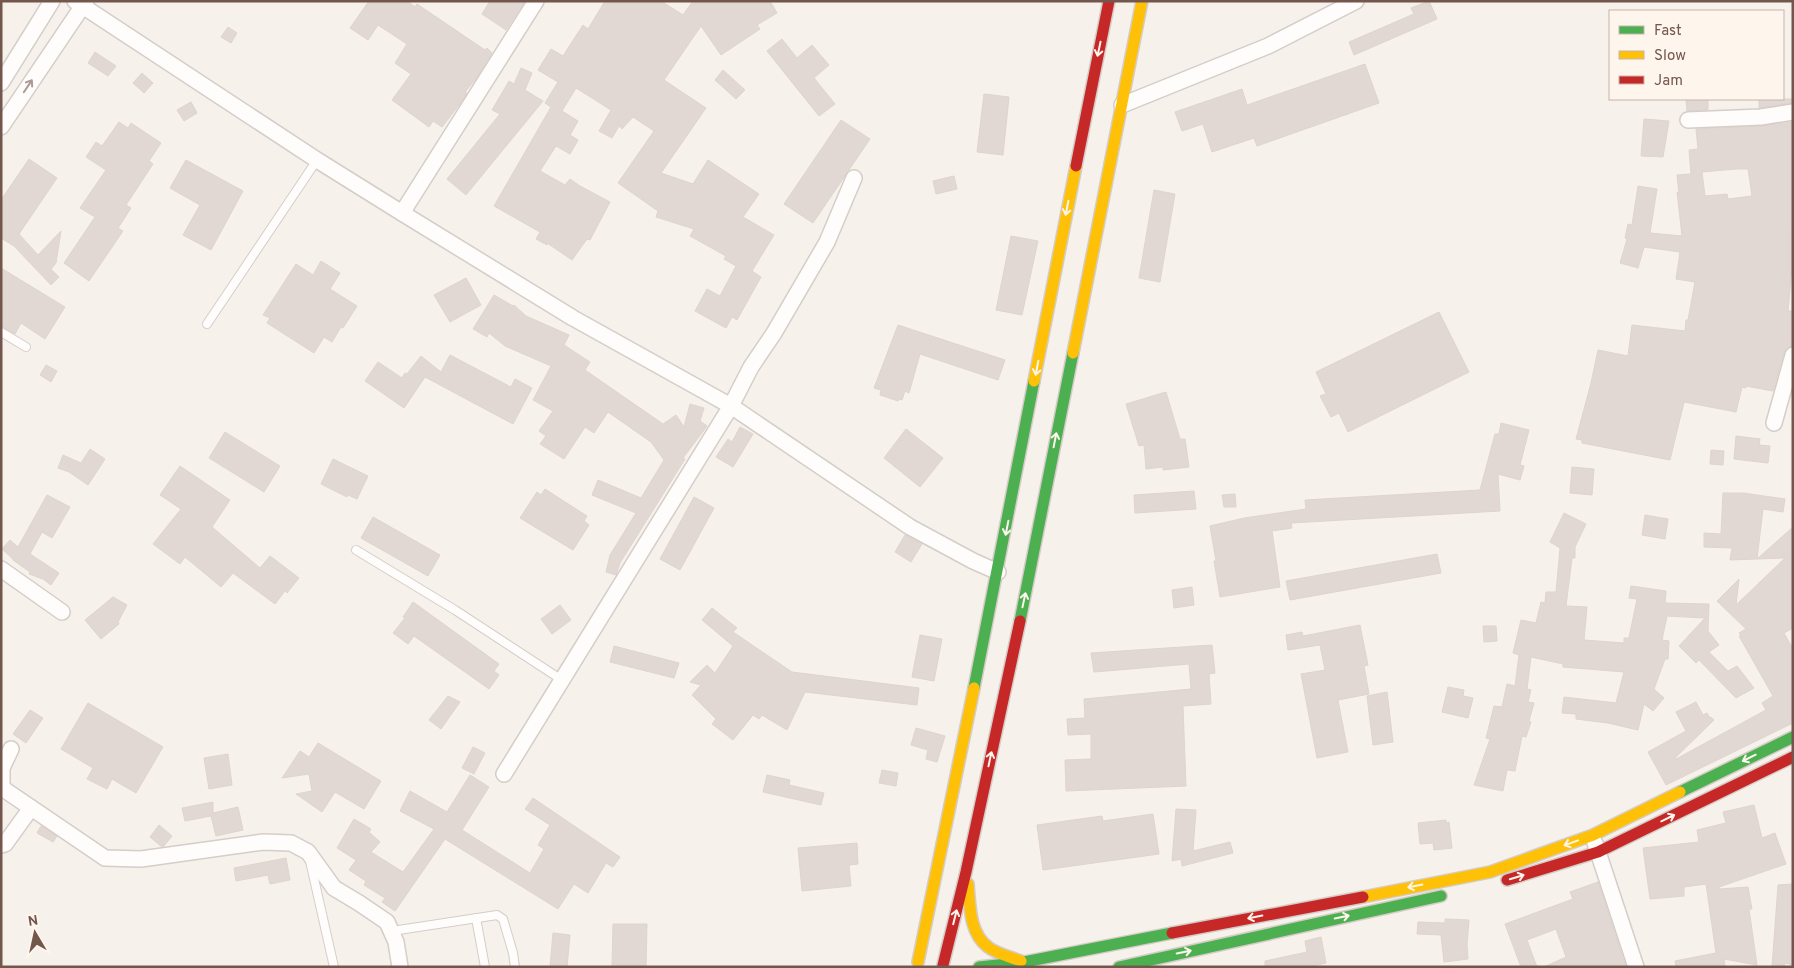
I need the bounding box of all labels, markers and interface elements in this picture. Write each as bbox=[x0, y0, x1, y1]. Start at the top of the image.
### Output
legend bbox=[1609, 10, 1784, 100]
text: Fast bbox=[1654, 22, 1682, 41]
one-way arrow bbox=[1094, 41, 1103, 57]
text: Slow bbox=[1654, 47, 1686, 66]
text: Jam bbox=[1654, 72, 1683, 91]
one-way arrow bbox=[23, 80, 33, 94]
one-way arrow bbox=[1062, 200, 1072, 216]
one-way arrow bbox=[1032, 360, 1041, 376]
one-way arrow bbox=[1051, 433, 1060, 449]
one-way arrow bbox=[1001, 519, 1011, 535]
one-way arrow bbox=[1020, 592, 1029, 608]
one-way arrow bbox=[986, 751, 995, 767]
one-way arrow bbox=[1742, 754, 1757, 763]
one-way arrow bbox=[1660, 813, 1675, 822]
one-way arrow bbox=[1563, 839, 1579, 848]
one-way arrow bbox=[1509, 871, 1525, 881]
one-way arrow bbox=[1407, 882, 1423, 892]
north arrow bbox=[10, 908, 60, 958]
one-way arrow bbox=[951, 910, 960, 926]
text: N bbox=[27, 912, 40, 931]
one-way arrow bbox=[1334, 912, 1350, 922]
one-way arrow bbox=[1247, 913, 1263, 922]
one-way arrow bbox=[1175, 947, 1191, 957]

